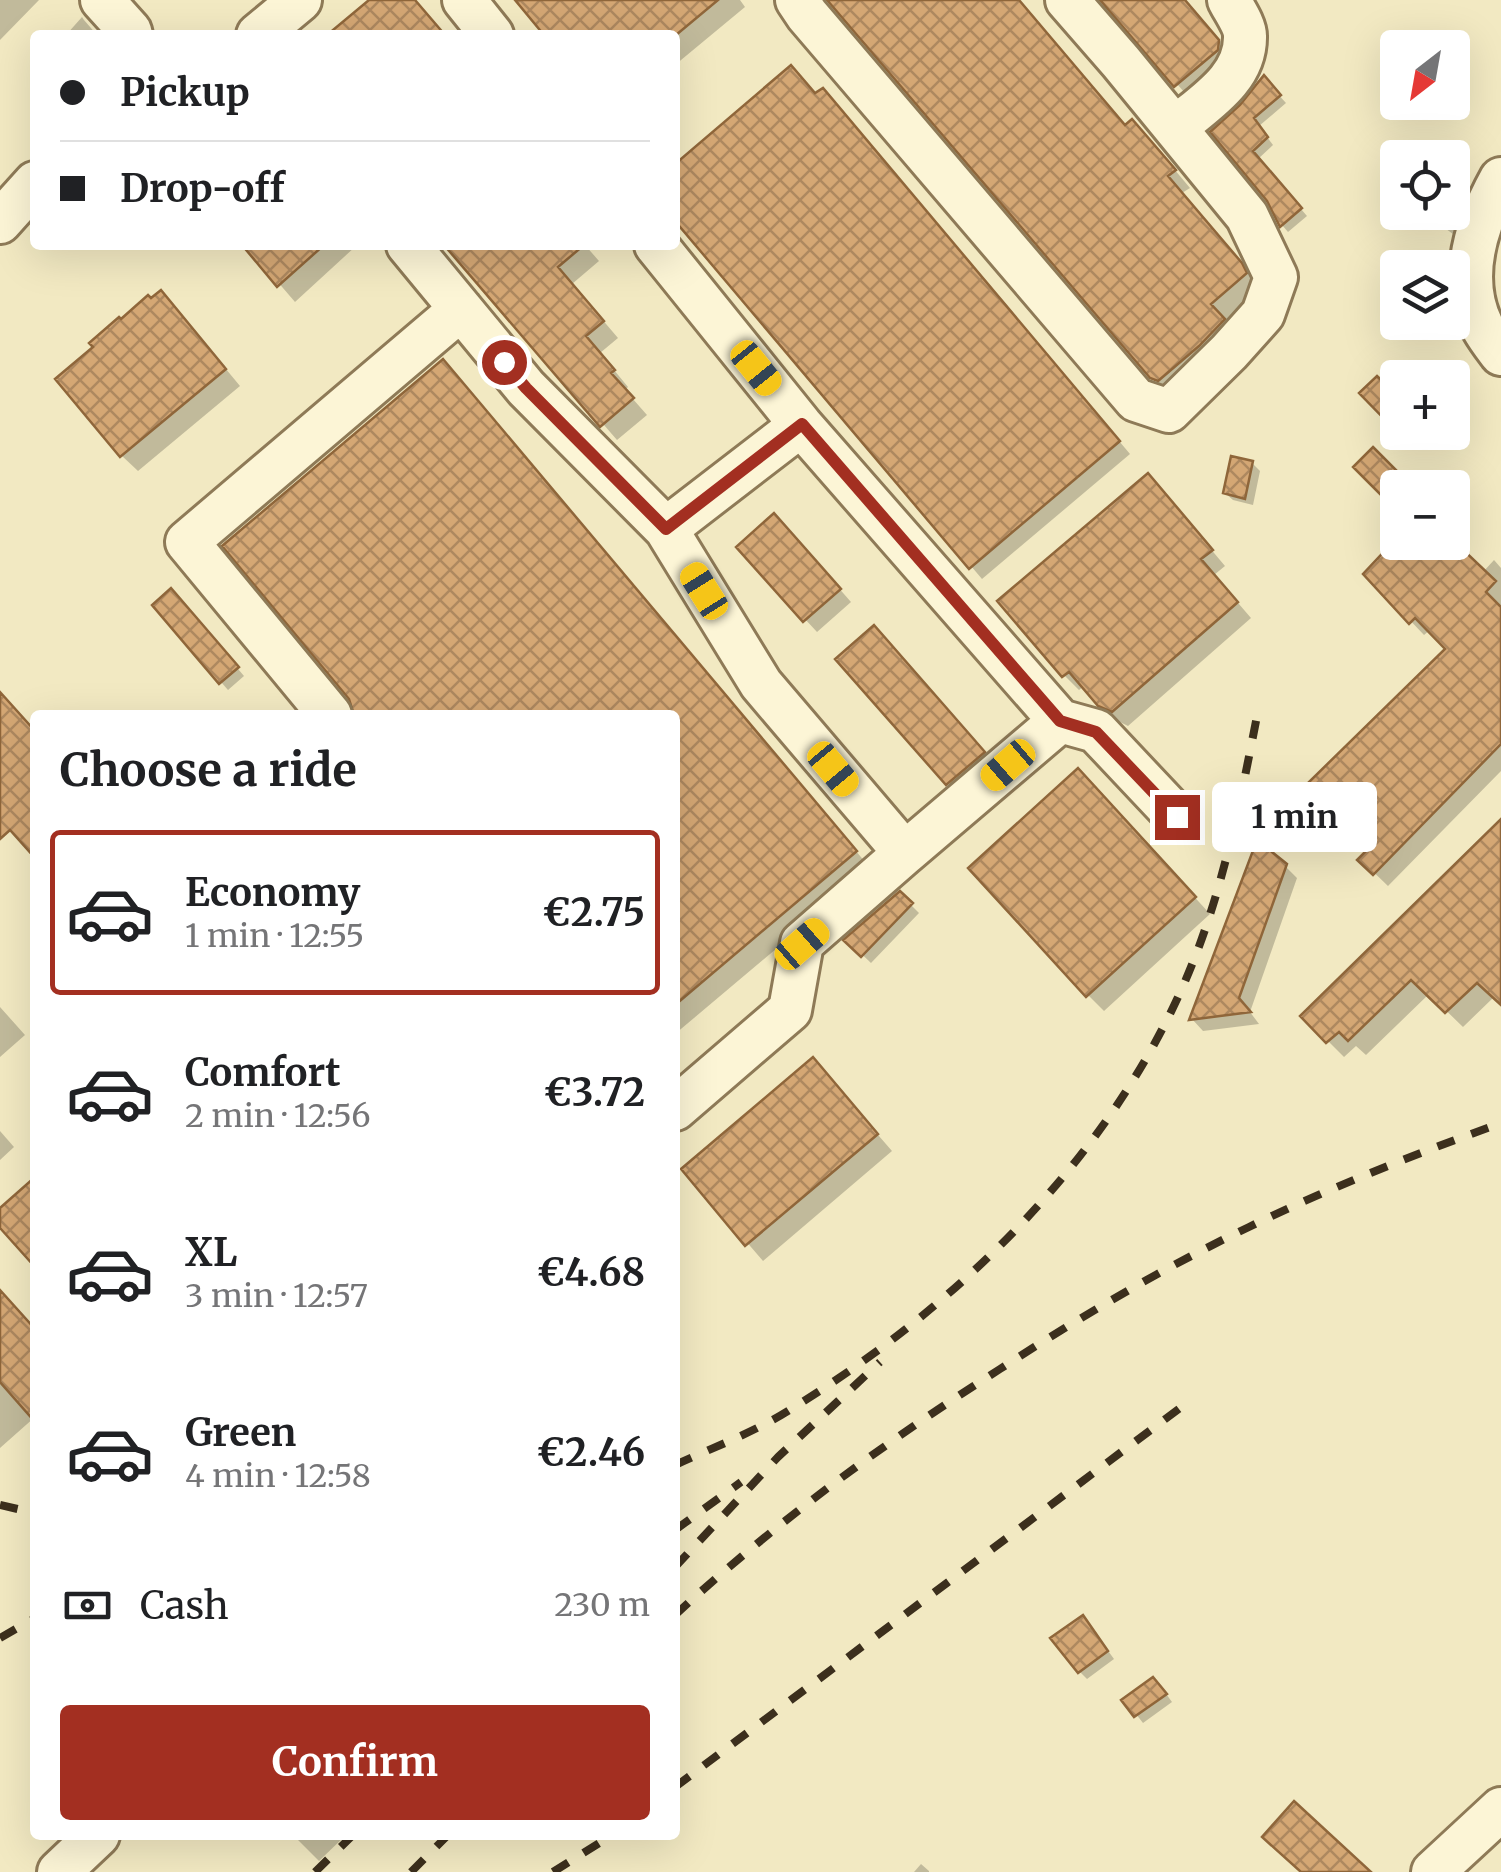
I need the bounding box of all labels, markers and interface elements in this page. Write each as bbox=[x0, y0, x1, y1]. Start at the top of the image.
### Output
north arrow bbox=[1380, 30, 1470, 120]
map controls bbox=[1380, 30, 1470, 560]
text: Pickup bbox=[120, 69, 250, 116]
button: locate bbox=[1380, 140, 1470, 230]
text: Drop-off bbox=[120, 165, 285, 212]
button: layers bbox=[1380, 250, 1470, 340]
car bbox=[725, 335, 787, 401]
route start bbox=[482, 340, 527, 385]
button: + bbox=[1380, 360, 1470, 450]
button: − bbox=[1380, 470, 1470, 560]
car bbox=[675, 558, 733, 624]
car bbox=[976, 734, 1040, 796]
car bbox=[802, 736, 864, 802]
text: Choose a ride bbox=[60, 742, 357, 798]
callout: 1 min bbox=[1212, 782, 1377, 852]
route end bbox=[1155, 795, 1200, 840]
text: 1 min bbox=[1251, 797, 1338, 837]
icon: car bbox=[65, 868, 155, 958]
text: Economy bbox=[185, 869, 360, 916]
text: €2.75 bbox=[542, 889, 645, 936]
car bbox=[770, 913, 834, 975]
text: 1 min · 12:55 bbox=[185, 916, 364, 956]
icon: car bbox=[65, 1048, 155, 1138]
text: Comfort bbox=[185, 1049, 341, 1096]
text: €3.72 bbox=[544, 1069, 645, 1116]
text: 2 min · 12:56 bbox=[185, 1096, 371, 1136]
icon: car bbox=[65, 1228, 155, 1318]
text: XL bbox=[185, 1229, 237, 1276]
text: €4.68 bbox=[537, 1249, 645, 1296]
text: 3 min · 12:57 bbox=[185, 1276, 368, 1316]
icon: car bbox=[65, 1408, 155, 1498]
text: Green bbox=[185, 1409, 296, 1456]
text: €2.46 bbox=[537, 1429, 645, 1476]
text: 4 min · 12:58 bbox=[185, 1456, 371, 1496]
icon: cash bbox=[60, 1578, 115, 1633]
text: Cash bbox=[140, 1582, 229, 1629]
text: 230 m bbox=[554, 1585, 650, 1625]
button: Confirm bbox=[60, 1705, 650, 1820]

